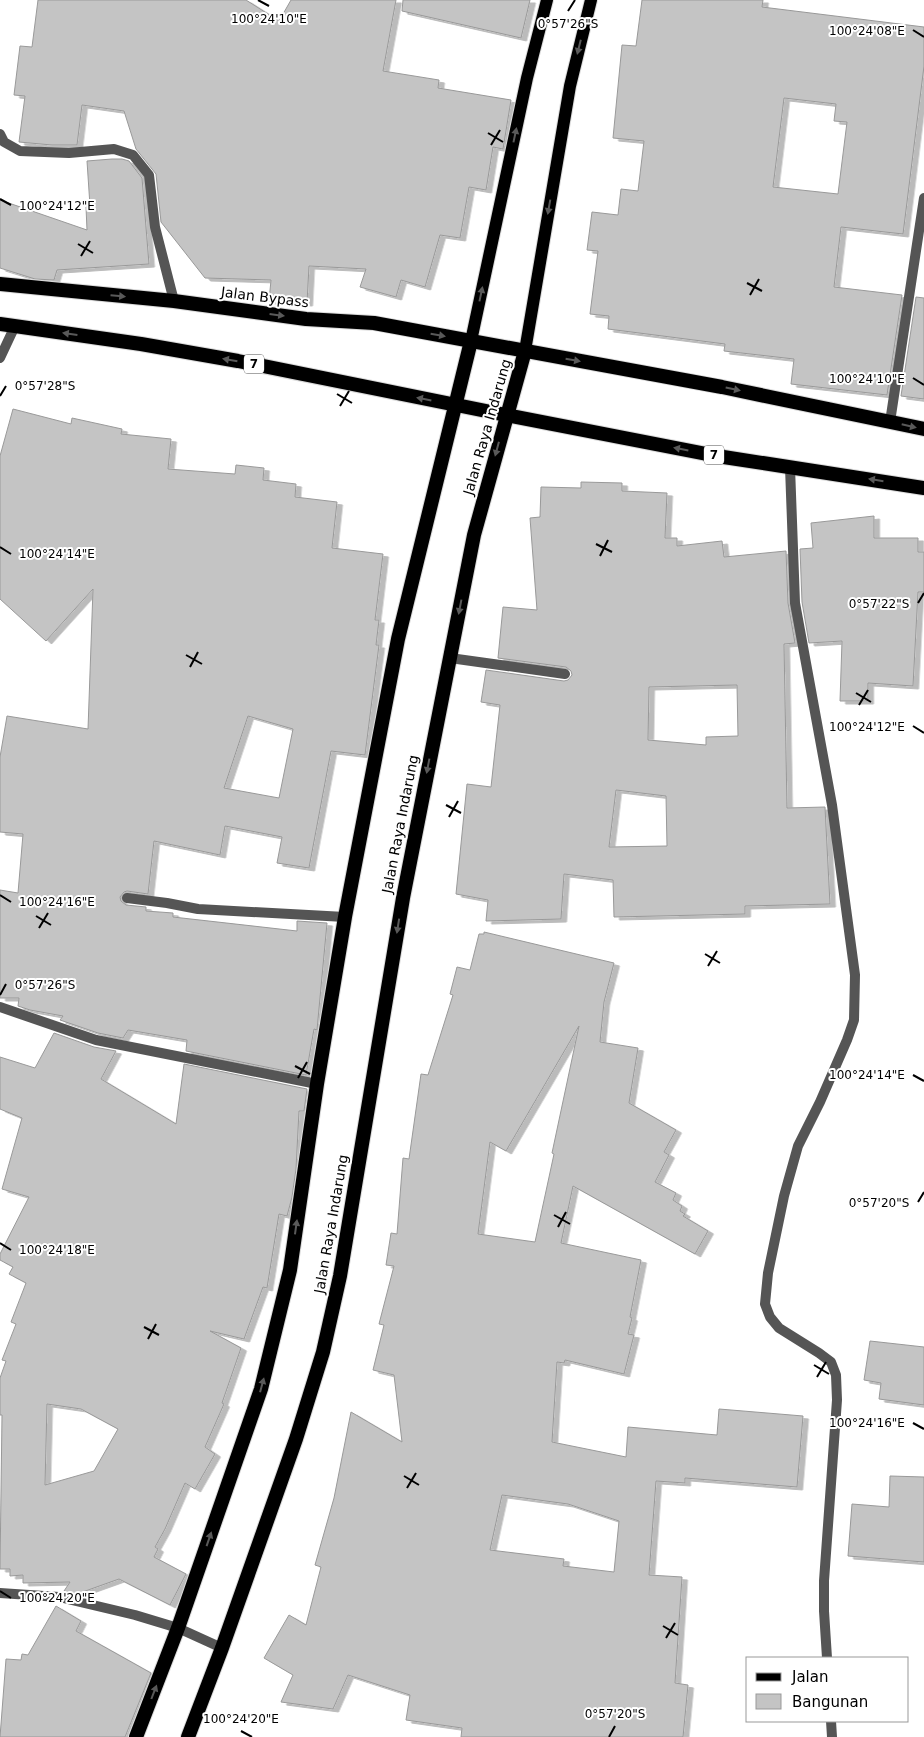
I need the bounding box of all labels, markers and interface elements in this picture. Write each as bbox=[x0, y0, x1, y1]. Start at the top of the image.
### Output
text: 100°24'10"E bbox=[231, 12, 307, 26]
text: 0°57'26"S bbox=[538, 17, 598, 31]
text: 100°24'08"E bbox=[829, 24, 905, 38]
one-way arrow bbox=[575, 40, 583, 55]
one-way arrow bbox=[511, 127, 519, 142]
text: 100°24'12"E bbox=[19, 199, 95, 213]
one-way arrow bbox=[545, 199, 553, 215]
street label: Jalan Bypass bbox=[219, 284, 310, 310]
one-way arrow bbox=[477, 286, 485, 301]
one-way arrow bbox=[110, 292, 126, 300]
one-way arrow bbox=[269, 311, 285, 319]
one-way arrow bbox=[62, 330, 78, 338]
one-way arrow bbox=[430, 332, 446, 340]
road number: 7 bbox=[244, 354, 264, 374]
one-way arrow bbox=[222, 355, 238, 363]
one-way arrow bbox=[565, 356, 581, 364]
street label: Jalan Raya Indarung bbox=[460, 357, 514, 498]
text: 100°24'10"E bbox=[829, 372, 905, 386]
text: 0°57'28"S bbox=[15, 379, 75, 393]
one-way arrow bbox=[725, 386, 741, 394]
one-way arrow bbox=[416, 394, 432, 402]
one-way arrow bbox=[902, 422, 917, 430]
one-way arrow bbox=[493, 441, 501, 456]
one-way arrow bbox=[672, 444, 688, 452]
road number: 7 bbox=[704, 446, 724, 464]
one-way arrow bbox=[867, 476, 883, 484]
text: 100°24'14"E bbox=[19, 547, 95, 561]
text: 0°57'22"S bbox=[849, 597, 909, 611]
one-way arrow bbox=[455, 599, 463, 615]
text: 100°24'12"E bbox=[829, 720, 905, 734]
street label: Jalan Raya Indarung bbox=[379, 753, 421, 896]
one-way arrow bbox=[424, 758, 432, 774]
text: 100°24'16"E bbox=[19, 895, 95, 909]
one-way arrow bbox=[394, 918, 402, 934]
text: 0°57'26"S bbox=[15, 978, 75, 992]
text: 100°24'14"E bbox=[829, 1068, 905, 1082]
street label: Jalan Raya Indarung bbox=[311, 1153, 351, 1296]
text: 0°57'20"S bbox=[849, 1196, 909, 1210]
one-way arrow bbox=[293, 1218, 301, 1234]
text: 100°24'18"E bbox=[19, 1243, 95, 1257]
one-way arrow bbox=[258, 1378, 266, 1393]
text: 100°24'16"E bbox=[829, 1416, 905, 1430]
one-way arrow bbox=[205, 1531, 213, 1546]
text: 100°24'20"E bbox=[19, 1591, 95, 1605]
legend bbox=[746, 1657, 909, 1722]
text: Jalan bbox=[791, 1668, 828, 1686]
one-way arrow bbox=[150, 1684, 158, 1699]
text: Bangunan bbox=[792, 1693, 868, 1711]
text: 0°57'20"S bbox=[585, 1707, 645, 1721]
text: 100°24'20"E bbox=[203, 1712, 279, 1726]

